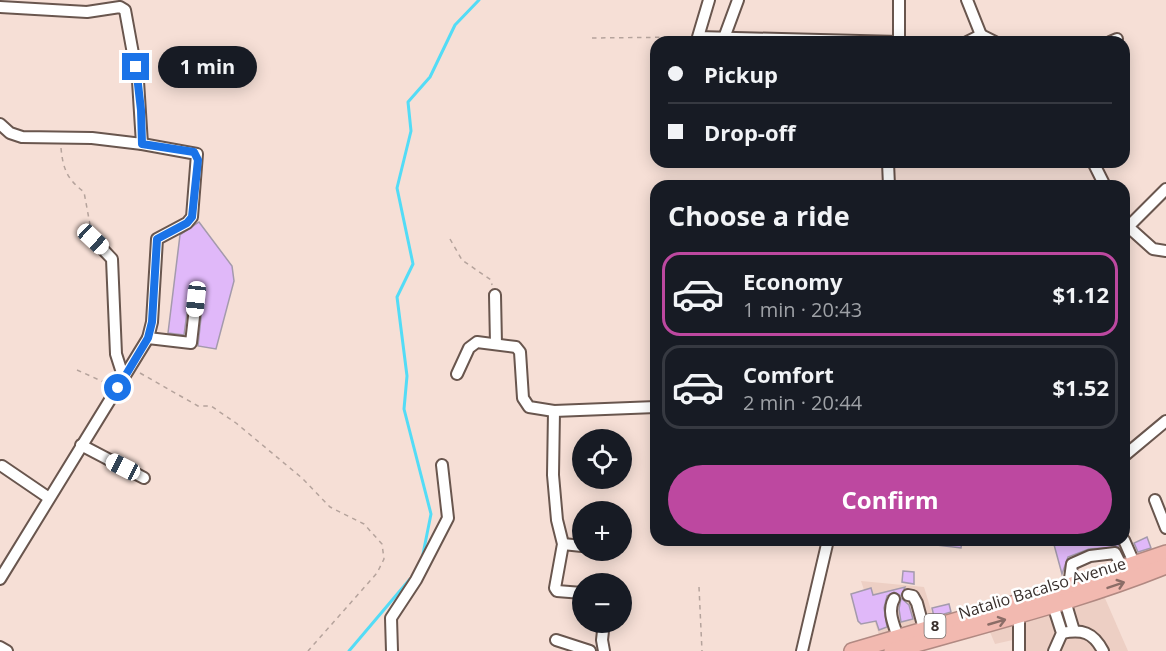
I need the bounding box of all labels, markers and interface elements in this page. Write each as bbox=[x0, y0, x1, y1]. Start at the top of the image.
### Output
callout: 1 min bbox=[157, 46, 256, 88]
route end bbox=[122, 53, 149, 80]
text: 1 min bbox=[180, 53, 235, 80]
text: Pickup bbox=[704, 59, 778, 89]
text: Drop-off bbox=[704, 117, 796, 147]
text: Choose a ride bbox=[668, 197, 850, 234]
car bbox=[74, 220, 112, 258]
text: Economy bbox=[743, 266, 842, 296]
icon: car bbox=[671, 267, 725, 321]
text: $1.12 bbox=[1052, 279, 1109, 309]
car bbox=[185, 280, 207, 318]
text: 1 min · 20:43 bbox=[743, 296, 862, 323]
text: Comfort bbox=[743, 359, 834, 389]
icon: car bbox=[671, 360, 725, 414]
text: $1.52 bbox=[1052, 372, 1109, 402]
route start bbox=[104, 374, 131, 401]
text: 2 min · 20:44 bbox=[743, 389, 862, 416]
map controls bbox=[572, 429, 632, 633]
button: locate bbox=[572, 429, 632, 489]
car bbox=[103, 451, 143, 483]
button: Confirm bbox=[668, 465, 1112, 534]
button: + bbox=[572, 501, 632, 561]
street label: Natalio Bacalso Avenue bbox=[955, 552, 1129, 624]
button: − bbox=[572, 573, 632, 633]
one-way arrow bbox=[1106, 578, 1125, 589]
road number: 8 bbox=[924, 614, 946, 638]
one-way arrow bbox=[987, 616, 1006, 627]

